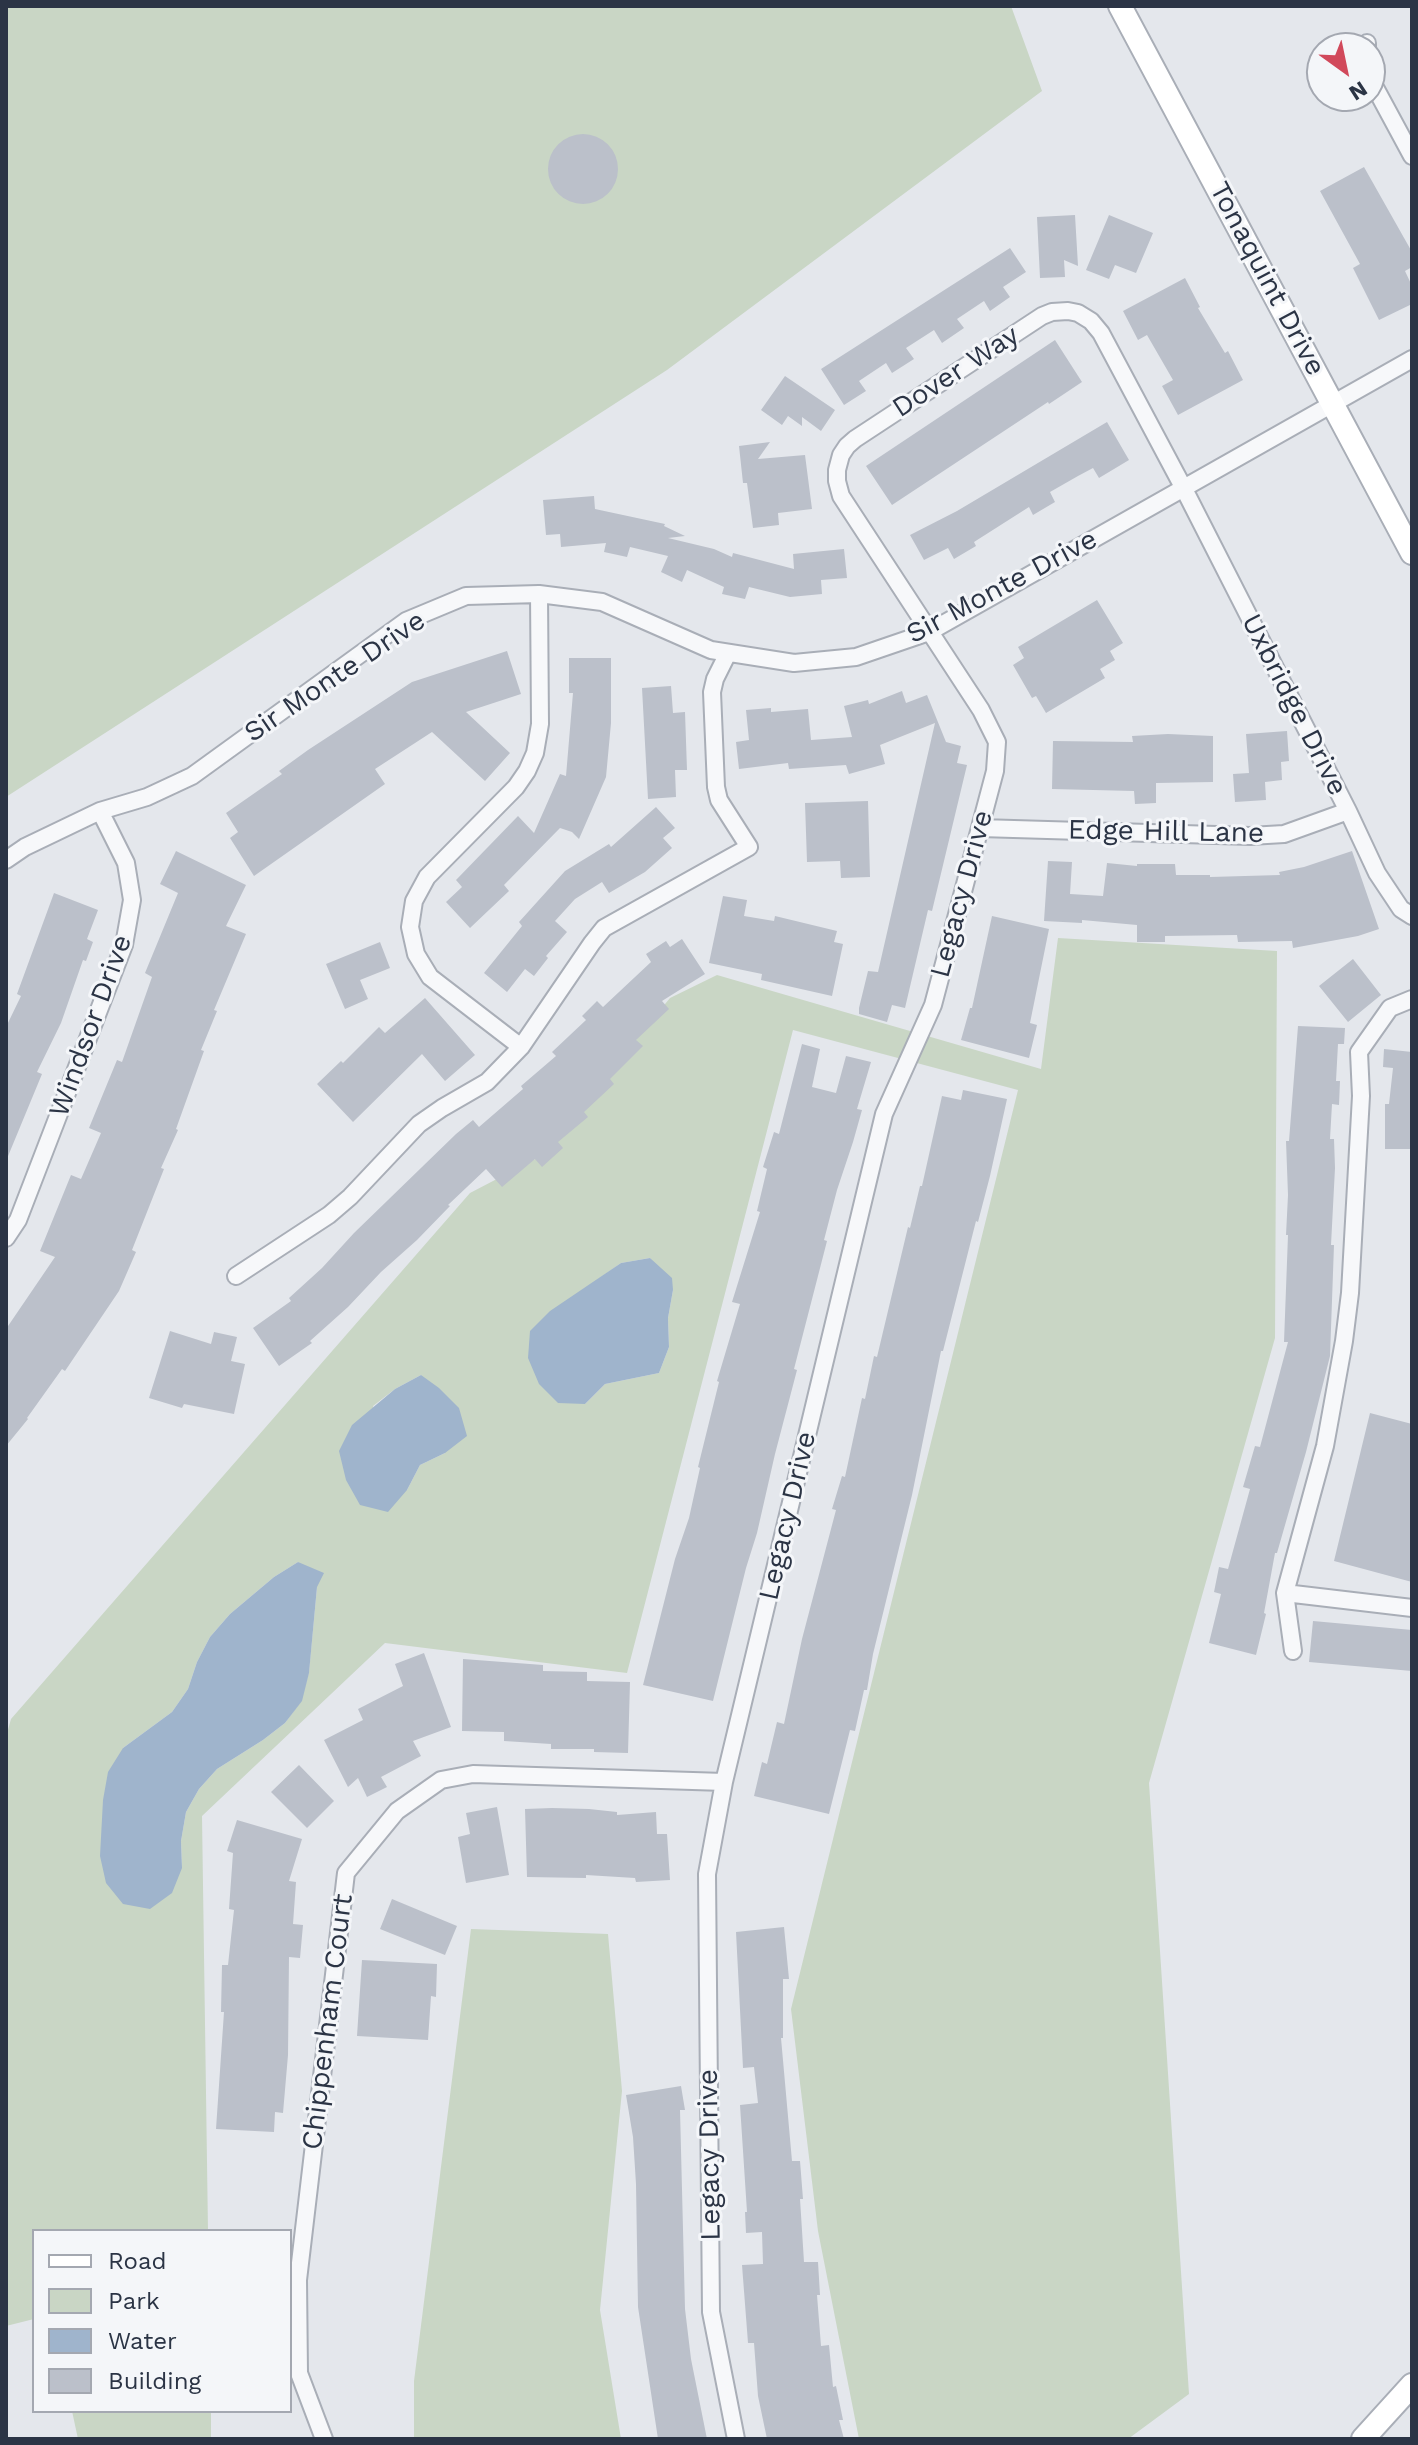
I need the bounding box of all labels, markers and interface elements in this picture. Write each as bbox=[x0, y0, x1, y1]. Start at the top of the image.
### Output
north arrow bbox=[1306, 32, 1386, 112]
text: N bbox=[1345, 76, 1372, 106]
street label: Tonaquint Drive bbox=[1202, 177, 1332, 381]
street label: Dover Way bbox=[886, 319, 1026, 425]
street label: Sir Monte Drive bbox=[901, 523, 1103, 651]
street label: Sir Monte Drive bbox=[238, 604, 432, 750]
street label: Uxbridge Drive bbox=[1234, 609, 1354, 801]
street label: Legacy Drive bbox=[924, 807, 1000, 981]
street label: Edge Hill Lane bbox=[1068, 813, 1264, 851]
street label: Windsor Drive bbox=[42, 930, 140, 1122]
street label: Legacy Drive bbox=[752, 1428, 824, 1604]
street label: Chippenham Court bbox=[296, 1892, 360, 2152]
street label: Legacy Drive bbox=[692, 2069, 728, 2241]
legend bbox=[32, 2229, 292, 2413]
text: Road bbox=[108, 2247, 167, 2275]
text: Park bbox=[108, 2287, 160, 2315]
text: Water bbox=[108, 2327, 177, 2355]
text: Building bbox=[108, 2367, 201, 2395]

